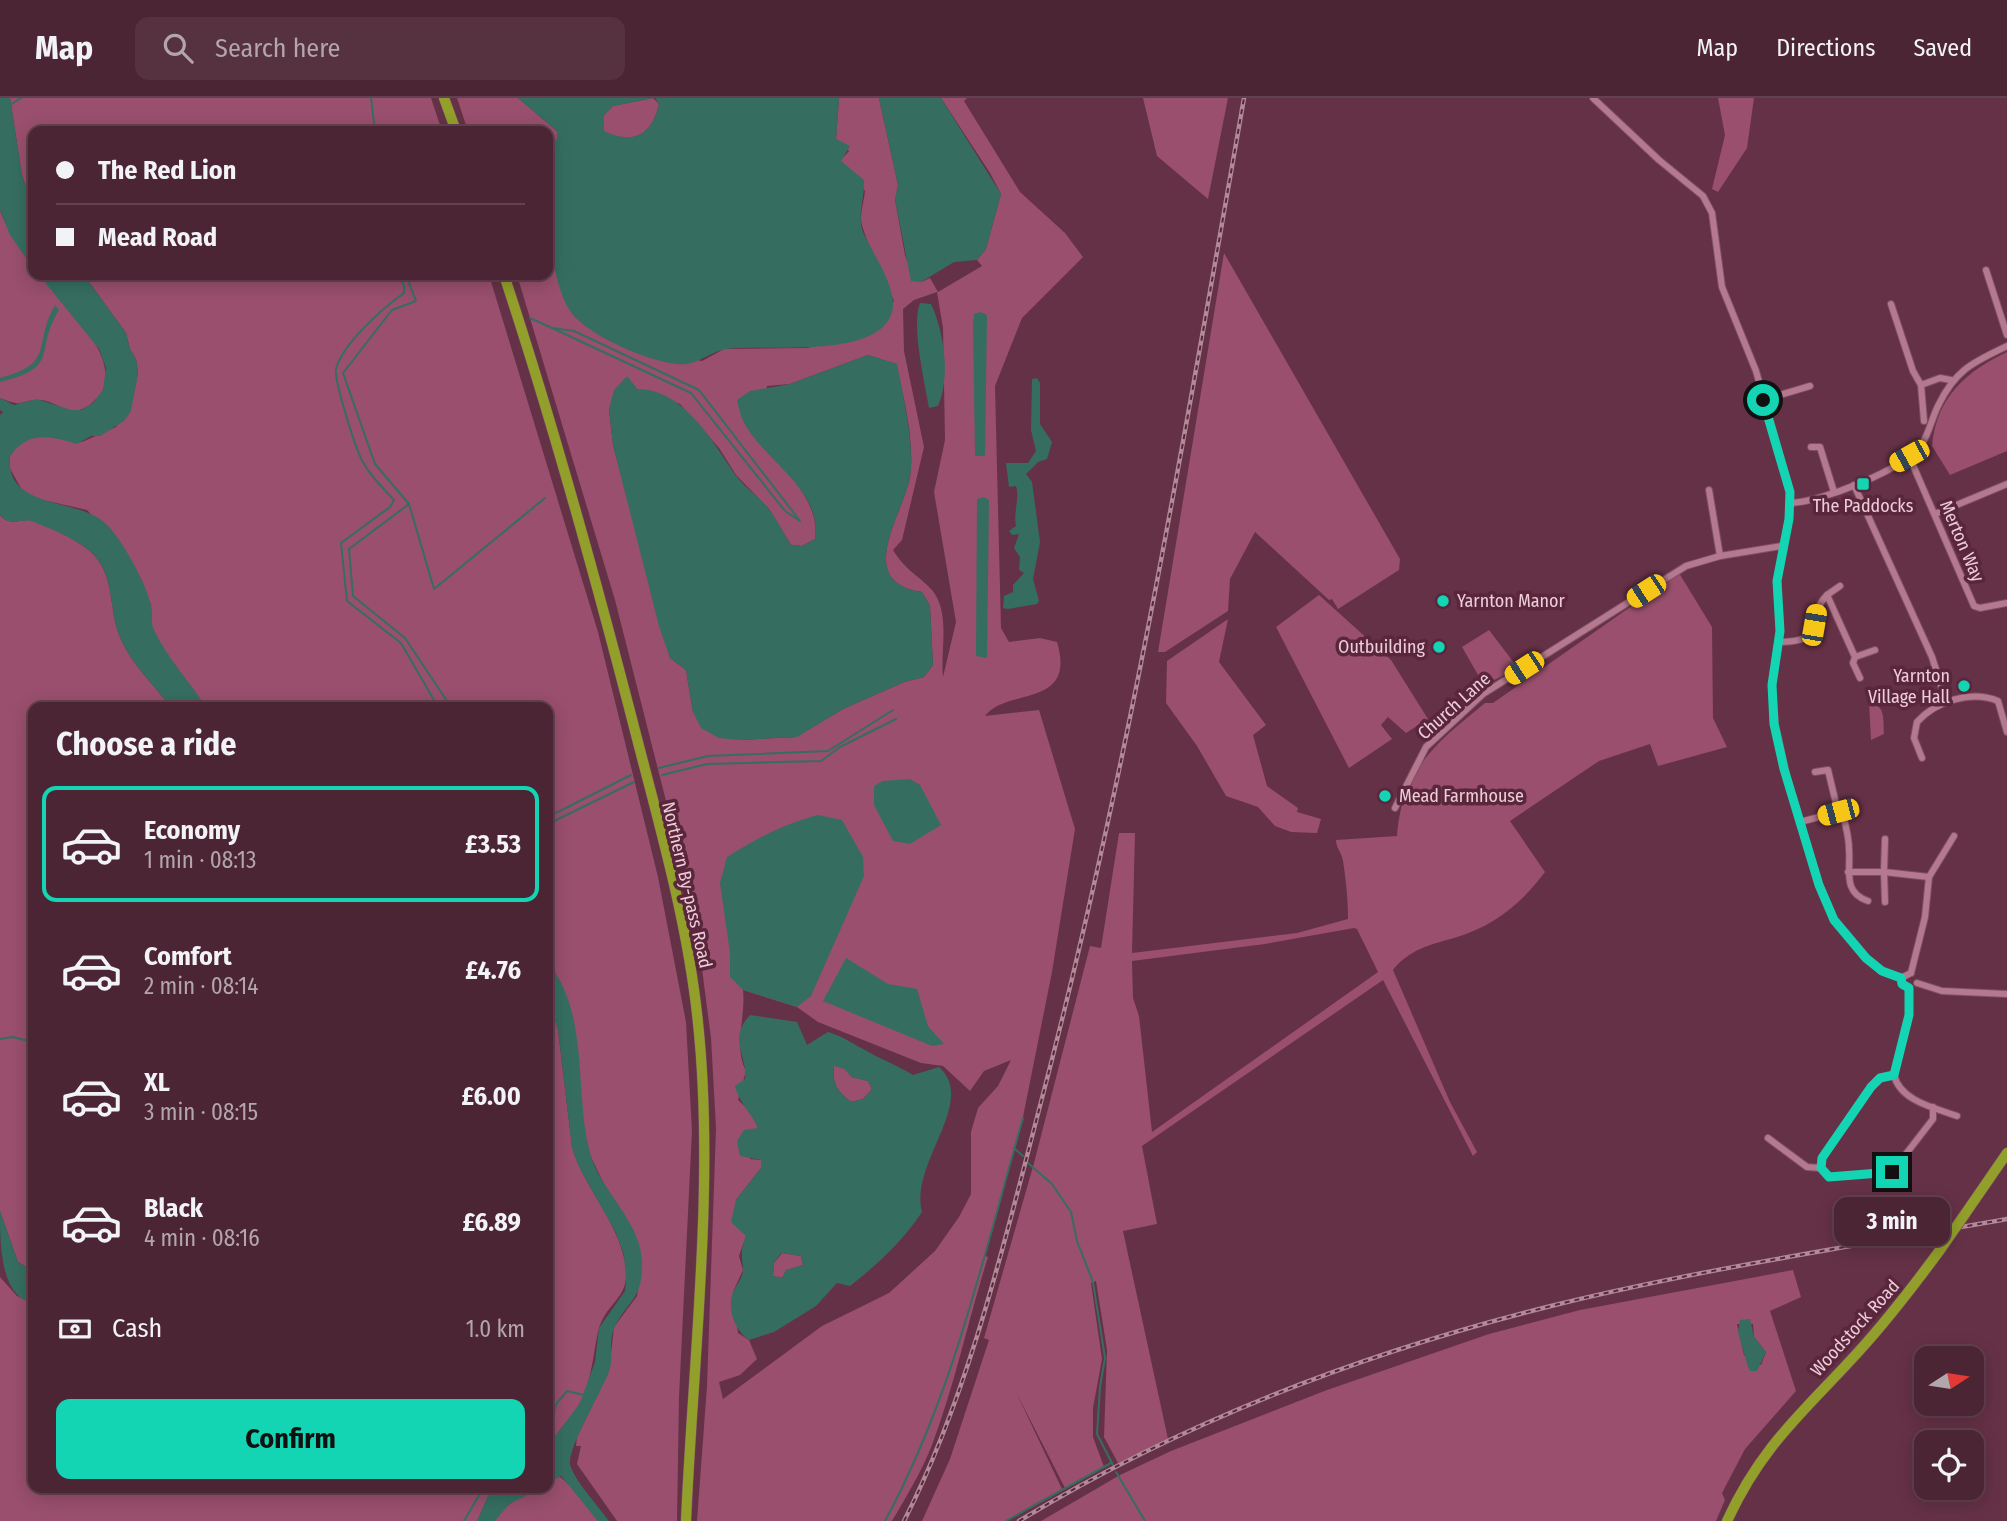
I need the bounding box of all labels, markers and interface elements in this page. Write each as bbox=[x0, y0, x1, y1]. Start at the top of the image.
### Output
search box bbox=[135, 17, 625, 80]
text: Map bbox=[35, 28, 93, 68]
icon: search bbox=[159, 29, 197, 67]
text: Search here bbox=[215, 33, 340, 64]
text: Map bbox=[1697, 34, 1738, 62]
text: Directions bbox=[1776, 34, 1875, 62]
text: Saved bbox=[1913, 34, 1972, 62]
text: The Red Lion bbox=[98, 155, 236, 186]
text: Mead Road bbox=[98, 222, 217, 253]
route start bbox=[1747, 384, 1779, 416]
car bbox=[1886, 437, 1933, 475]
marker: The Paddocks bbox=[1855, 476, 1871, 492]
place label: The Paddocks bbox=[1813, 495, 1914, 517]
street label: Merton Way bbox=[1935, 497, 1989, 585]
car bbox=[1623, 571, 1670, 611]
place label: Yarnton Manor bbox=[1457, 590, 1566, 612]
marker: Yarnton Manor bbox=[1435, 593, 1451, 609]
car bbox=[1801, 602, 1828, 648]
place label: Outbuilding bbox=[1338, 636, 1426, 658]
marker: Outbuilding bbox=[1431, 639, 1447, 655]
car bbox=[1501, 648, 1548, 688]
place label: Yarnton Village Hall bbox=[1868, 665, 1950, 708]
street label: Church Lane bbox=[1413, 668, 1495, 744]
marker: Yarnton Village Hall bbox=[1956, 678, 1972, 694]
text: Choose a ride bbox=[56, 725, 237, 763]
place label: Mead Farmhouse bbox=[1399, 785, 1524, 807]
marker: Mead Farmhouse bbox=[1377, 788, 1393, 804]
car bbox=[1815, 796, 1862, 828]
street label: Northern By-pass Road bbox=[657, 800, 717, 970]
icon: car bbox=[60, 813, 123, 876]
text: Economy bbox=[144, 815, 240, 846]
text: £3.53 bbox=[465, 829, 521, 860]
text: 1 min · 08:13 bbox=[144, 846, 256, 874]
icon: car bbox=[60, 939, 123, 1002]
text: Comfort bbox=[144, 941, 232, 972]
text: £4.76 bbox=[465, 955, 521, 986]
text: 2 min · 08:14 bbox=[144, 972, 258, 1000]
icon: car bbox=[60, 1065, 123, 1128]
text: XL bbox=[144, 1067, 170, 1098]
text: £6.00 bbox=[461, 1081, 521, 1112]
text: 3 min · 08:15 bbox=[144, 1098, 258, 1126]
route end bbox=[1876, 1156, 1908, 1188]
icon: car bbox=[60, 1191, 123, 1254]
text: Black bbox=[144, 1193, 203, 1224]
callout: 3 min bbox=[1834, 1196, 1950, 1246]
text: £6.89 bbox=[463, 1207, 521, 1238]
text: 3 min bbox=[1866, 1207, 1918, 1235]
text: 4 min · 08:16 bbox=[144, 1224, 260, 1252]
street label: Woodstock Road bbox=[1806, 1275, 1904, 1381]
icon: cash bbox=[56, 1310, 94, 1348]
text: Cash bbox=[112, 1313, 162, 1344]
text: 1.0 km bbox=[466, 1315, 525, 1343]
north arrow bbox=[1914, 1346, 1984, 1416]
map controls bbox=[1914, 1346, 1984, 1500]
button: Confirm bbox=[56, 1399, 525, 1479]
button: locate bbox=[1914, 1430, 1984, 1500]

